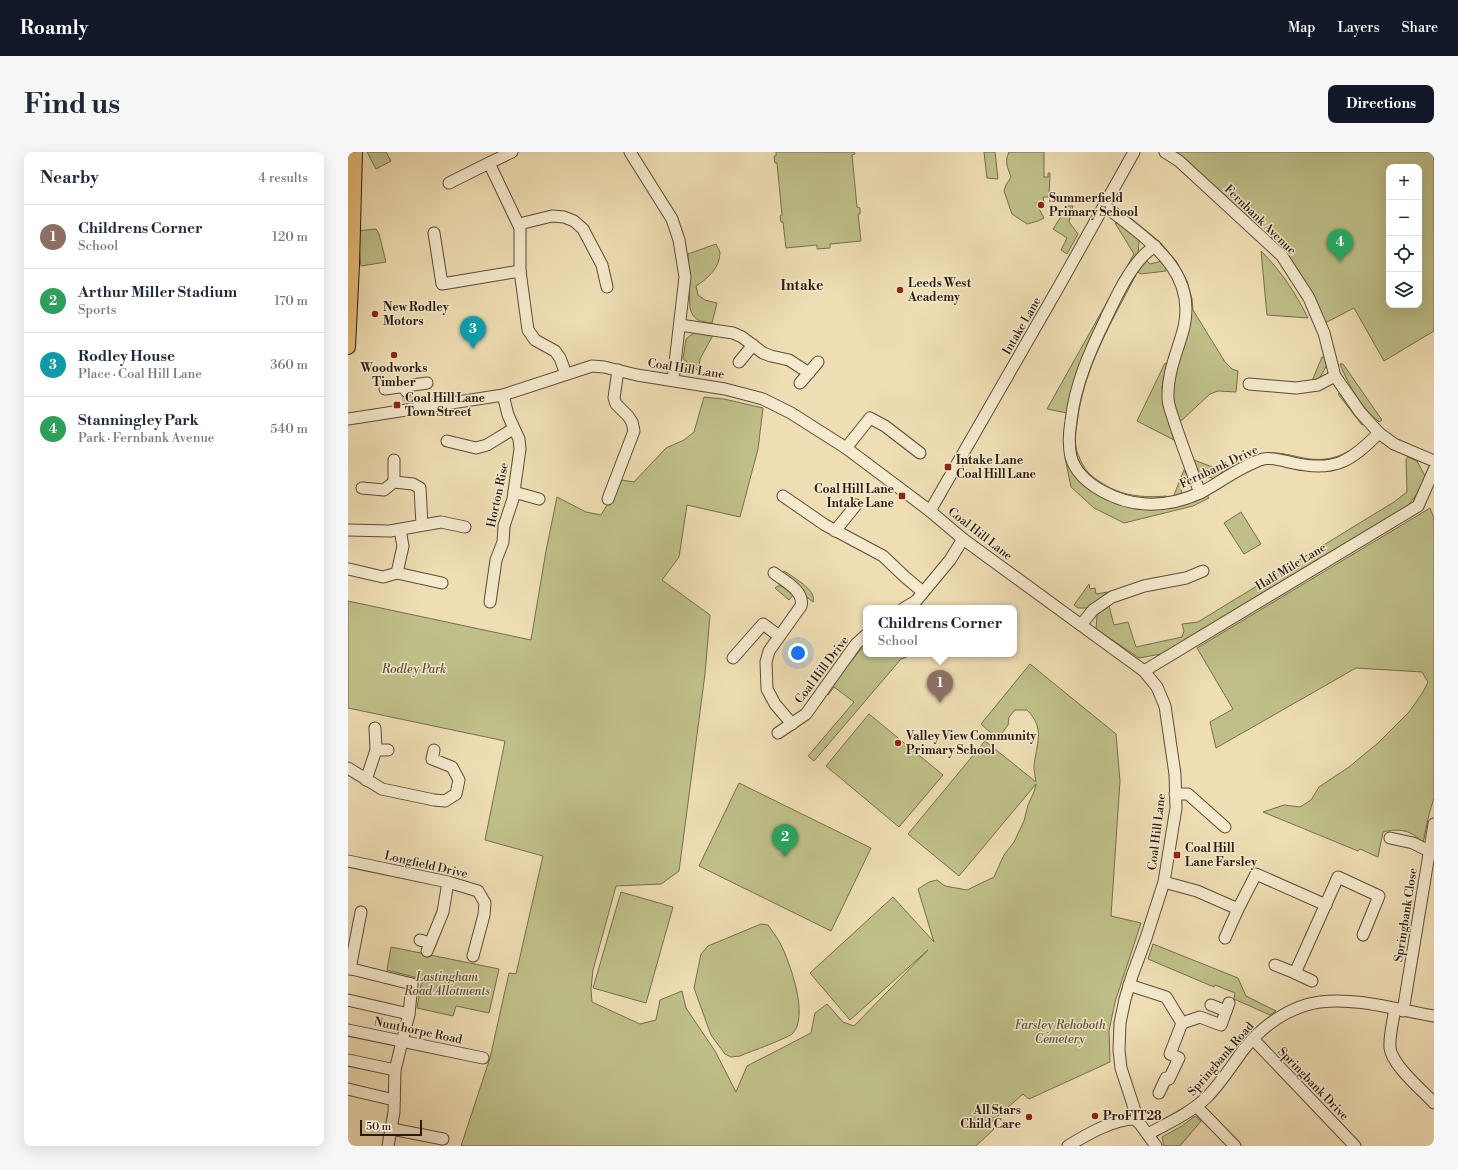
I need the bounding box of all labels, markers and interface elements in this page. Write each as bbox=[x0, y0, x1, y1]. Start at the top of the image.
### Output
text: Roamly bbox=[20, 16, 88, 40]
text: Map bbox=[1288, 19, 1315, 37]
text: Layers bbox=[1337, 19, 1380, 37]
text: Share bbox=[1402, 19, 1438, 37]
button: Directions bbox=[1328, 85, 1434, 123]
text: Find us bbox=[24, 87, 120, 122]
map controls bbox=[1386, 164, 1422, 308]
button: + bbox=[1386, 164, 1422, 200]
text: Nearby bbox=[40, 167, 99, 189]
text: 4 results bbox=[258, 170, 308, 186]
street label: Fernbank Avenue bbox=[1221, 182, 1299, 258]
place label: Summerfield Primary School bbox=[1049, 191, 1138, 220]
marker: Summerfield Primary School bbox=[1036, 200, 1046, 210]
button: − bbox=[1386, 200, 1422, 236]
text: Childrens Corner bbox=[78, 219, 203, 238]
text: 1 bbox=[50, 229, 56, 245]
text: 120 m bbox=[272, 229, 308, 245]
pin: 4 bbox=[1327, 229, 1353, 262]
button: locate bbox=[1386, 236, 1422, 272]
text: School bbox=[78, 238, 118, 254]
button: layers bbox=[1386, 272, 1422, 308]
place label: Leeds West Academy bbox=[907, 276, 972, 305]
district label: Intake bbox=[781, 277, 824, 295]
text: Arthur Miller Stadium bbox=[78, 283, 237, 302]
marker: Leeds West Academy bbox=[895, 285, 905, 295]
text: 2 bbox=[49, 293, 57, 309]
text: 170 m bbox=[274, 293, 308, 309]
street label: Intake Lane bbox=[999, 294, 1045, 358]
place label: New Rodley Motors bbox=[383, 300, 450, 329]
text: Sports bbox=[78, 302, 117, 318]
marker: New Rodley Motors bbox=[370, 309, 380, 319]
pin: 3 bbox=[460, 316, 486, 349]
text: Rodley House bbox=[78, 347, 175, 366]
marker: Woodworks Timber bbox=[389, 350, 399, 360]
street label: Coal Hill Lane bbox=[647, 356, 725, 382]
text: 3 bbox=[49, 357, 57, 373]
text: 360 m bbox=[270, 357, 308, 373]
place label: Woodworks Timber bbox=[360, 361, 427, 390]
text: Place · Coal Hill Lane bbox=[78, 366, 202, 382]
place label: Coal Hill Lane Town Street bbox=[405, 391, 486, 420]
marker: Coal Hill Lane Town Street bbox=[392, 400, 402, 410]
text: Stanningley Park bbox=[78, 411, 199, 430]
text: 4 bbox=[49, 421, 57, 437]
text: 540 m bbox=[270, 421, 308, 437]
text: Park · Fernbank Avenue bbox=[78, 430, 214, 446]
street label: Fernbank Drive bbox=[1177, 442, 1261, 492]
place label: Intake Lane Coal Hill Lane bbox=[956, 453, 1037, 482]
street label: Horton Rise bbox=[484, 461, 512, 529]
marker: Intake Lane Coal Hill Lane bbox=[943, 462, 953, 472]
place label: Coal Hill Lane Intake Lane bbox=[814, 482, 895, 511]
marker: Coal Hill Lane Intake Lane bbox=[897, 491, 907, 501]
street label: Coal Hill Lane bbox=[945, 504, 1015, 564]
street label: Half Mile Lane bbox=[1253, 540, 1329, 594]
popup bbox=[863, 605, 1017, 657]
text: Childrens Corner bbox=[878, 614, 1002, 633]
street label: Coal Hill Drive bbox=[792, 633, 852, 707]
text: School bbox=[878, 633, 918, 649]
your location bbox=[788, 643, 808, 663]
park label: Rodley Park bbox=[381, 662, 446, 677]
pin: 1 bbox=[927, 670, 953, 703]
place label: Valley View Community Primary School bbox=[905, 729, 1037, 758]
marker: Valley View Community Primary School bbox=[893, 738, 903, 748]
street label: Coal Hill Lane bbox=[1145, 793, 1169, 871]
pin: 2 bbox=[772, 824, 798, 857]
place label: Coal Hill Lane Farsley bbox=[1185, 841, 1258, 870]
street label: Longfield Drive bbox=[383, 848, 469, 882]
marker: Coal Hill Lane Farsley bbox=[1172, 850, 1182, 860]
street label: Springbank Close bbox=[1391, 867, 1421, 963]
park label: Lastingham Road Allotments bbox=[403, 970, 490, 999]
street label: Nunthorpe Road bbox=[372, 1014, 464, 1048]
park label: Farsley Rehoboth Cemetery bbox=[1014, 1018, 1106, 1047]
street label: Springbank Road bbox=[1185, 1019, 1257, 1099]
street label: Springbank Drive bbox=[1274, 1044, 1352, 1124]
place label: All Stars Child Care bbox=[960, 1103, 1022, 1132]
place label: ProFIT28 bbox=[1103, 1109, 1162, 1124]
marker: ProFIT28 bbox=[1090, 1111, 1100, 1121]
marker: All Stars Child Care bbox=[1024, 1112, 1034, 1122]
scale bar bbox=[360, 1118, 422, 1137]
text: 50 m bbox=[366, 1120, 391, 1134]

